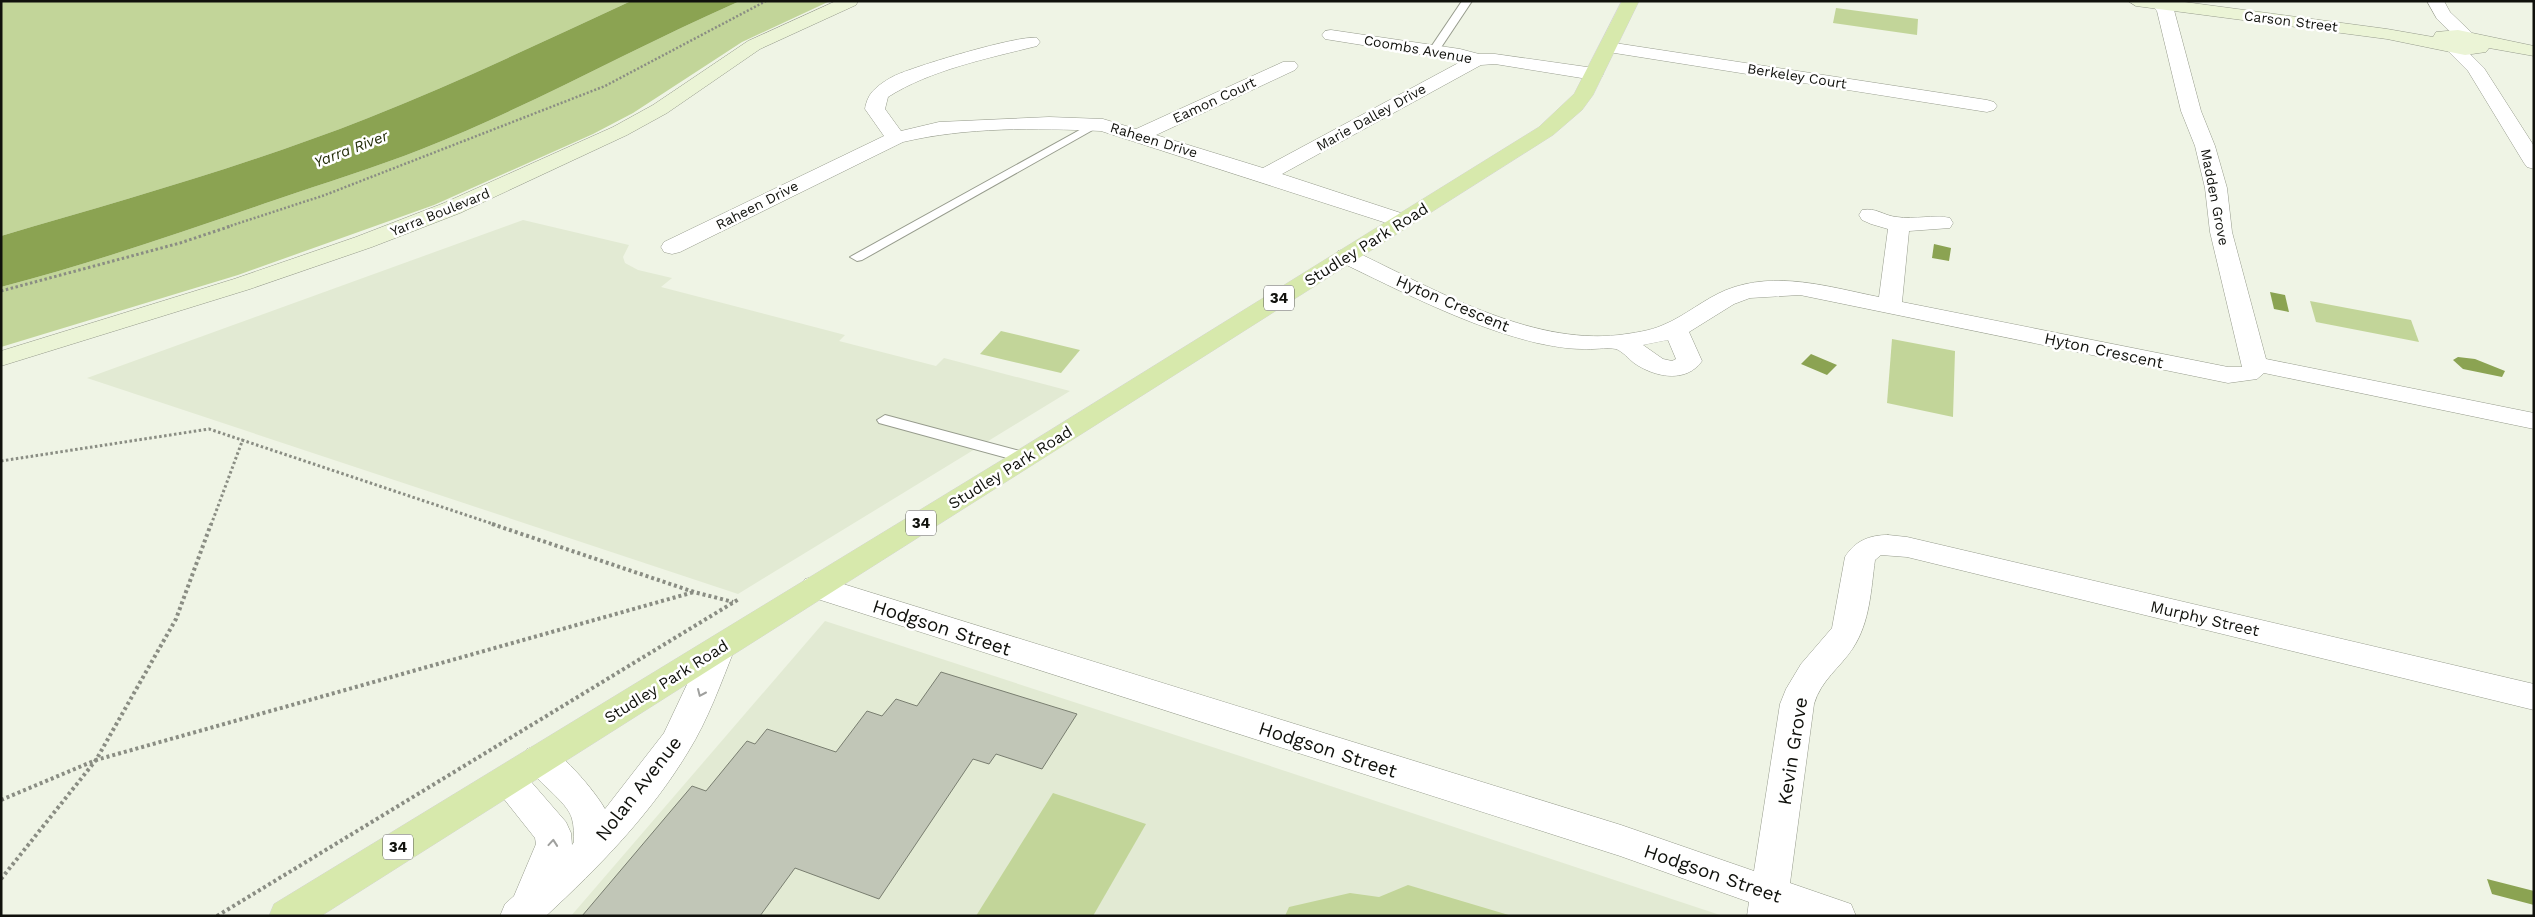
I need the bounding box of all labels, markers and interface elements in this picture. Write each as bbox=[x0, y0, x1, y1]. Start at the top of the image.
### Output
street label: Carson Street bbox=[2243, 7, 2339, 35]
street label: Coombs Avenue bbox=[1363, 32, 1473, 66]
street label: Berkeley Court bbox=[1746, 60, 1848, 92]
street label: Eamon Court bbox=[1170, 74, 1258, 126]
street label: Marie Dalley Drive bbox=[1313, 80, 1429, 154]
street label: Raheen Drive bbox=[1108, 119, 1200, 161]
water label: Yarra River bbox=[311, 126, 392, 171]
street label: Madden Grove bbox=[2198, 147, 2232, 247]
street label: Raheen Drive bbox=[713, 177, 801, 233]
street label: Yarra Boulevard bbox=[388, 185, 492, 239]
street label: Studley Park Road bbox=[1301, 199, 1432, 290]
street label: Hyton Crescent bbox=[1393, 271, 1513, 336]
road number: 34 bbox=[1264, 286, 1294, 310]
street label: Hyton Crescent bbox=[2043, 329, 2165, 372]
street label: Studley Park Road bbox=[945, 422, 1076, 513]
road number: 34 bbox=[906, 510, 936, 536]
street label: Hodgson Street bbox=[870, 594, 1014, 661]
street label: Murphy Street bbox=[2149, 597, 2261, 640]
street label: Studley Park Road bbox=[601, 636, 732, 727]
one-way arrow bbox=[696, 688, 707, 697]
street label: Kevin Grove bbox=[1773, 695, 1812, 807]
street label: Hodgson Street bbox=[1256, 716, 1400, 783]
street label: Nolan Avenue bbox=[590, 731, 686, 845]
road number: 34 bbox=[383, 834, 413, 860]
one-way arrow bbox=[547, 839, 558, 847]
street label: Hodgson Street bbox=[1641, 839, 1785, 908]

